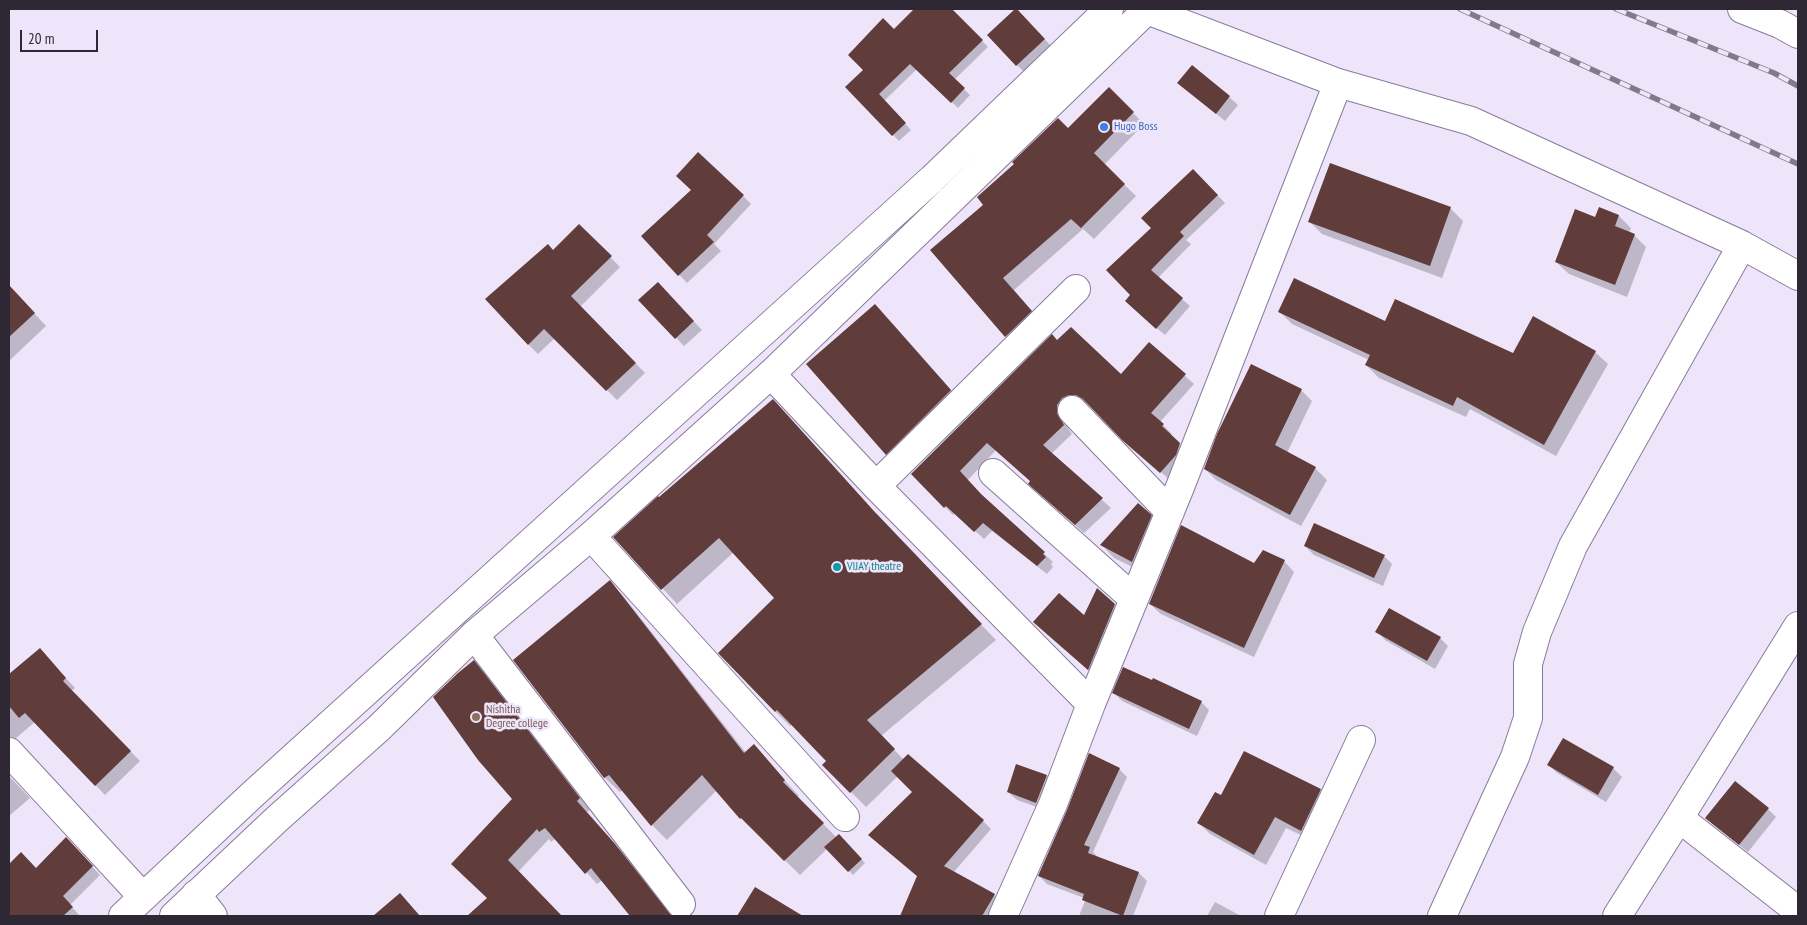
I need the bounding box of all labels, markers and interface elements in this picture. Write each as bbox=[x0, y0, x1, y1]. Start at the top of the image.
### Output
scale bar bbox=[22, 20, 100, 52]
text: 20 m bbox=[28, 29, 54, 48]
place label: Hugo Boss bbox=[1114, 120, 1157, 134]
marker: Hugo Boss bbox=[1098, 121, 1110, 133]
place label: VIJAY theatre bbox=[847, 560, 901, 574]
marker: VIJAY theatre bbox=[831, 561, 843, 573]
place label: Nishitha Degree college bbox=[486, 703, 548, 731]
marker: Nishitha Degree college bbox=[470, 711, 482, 723]

